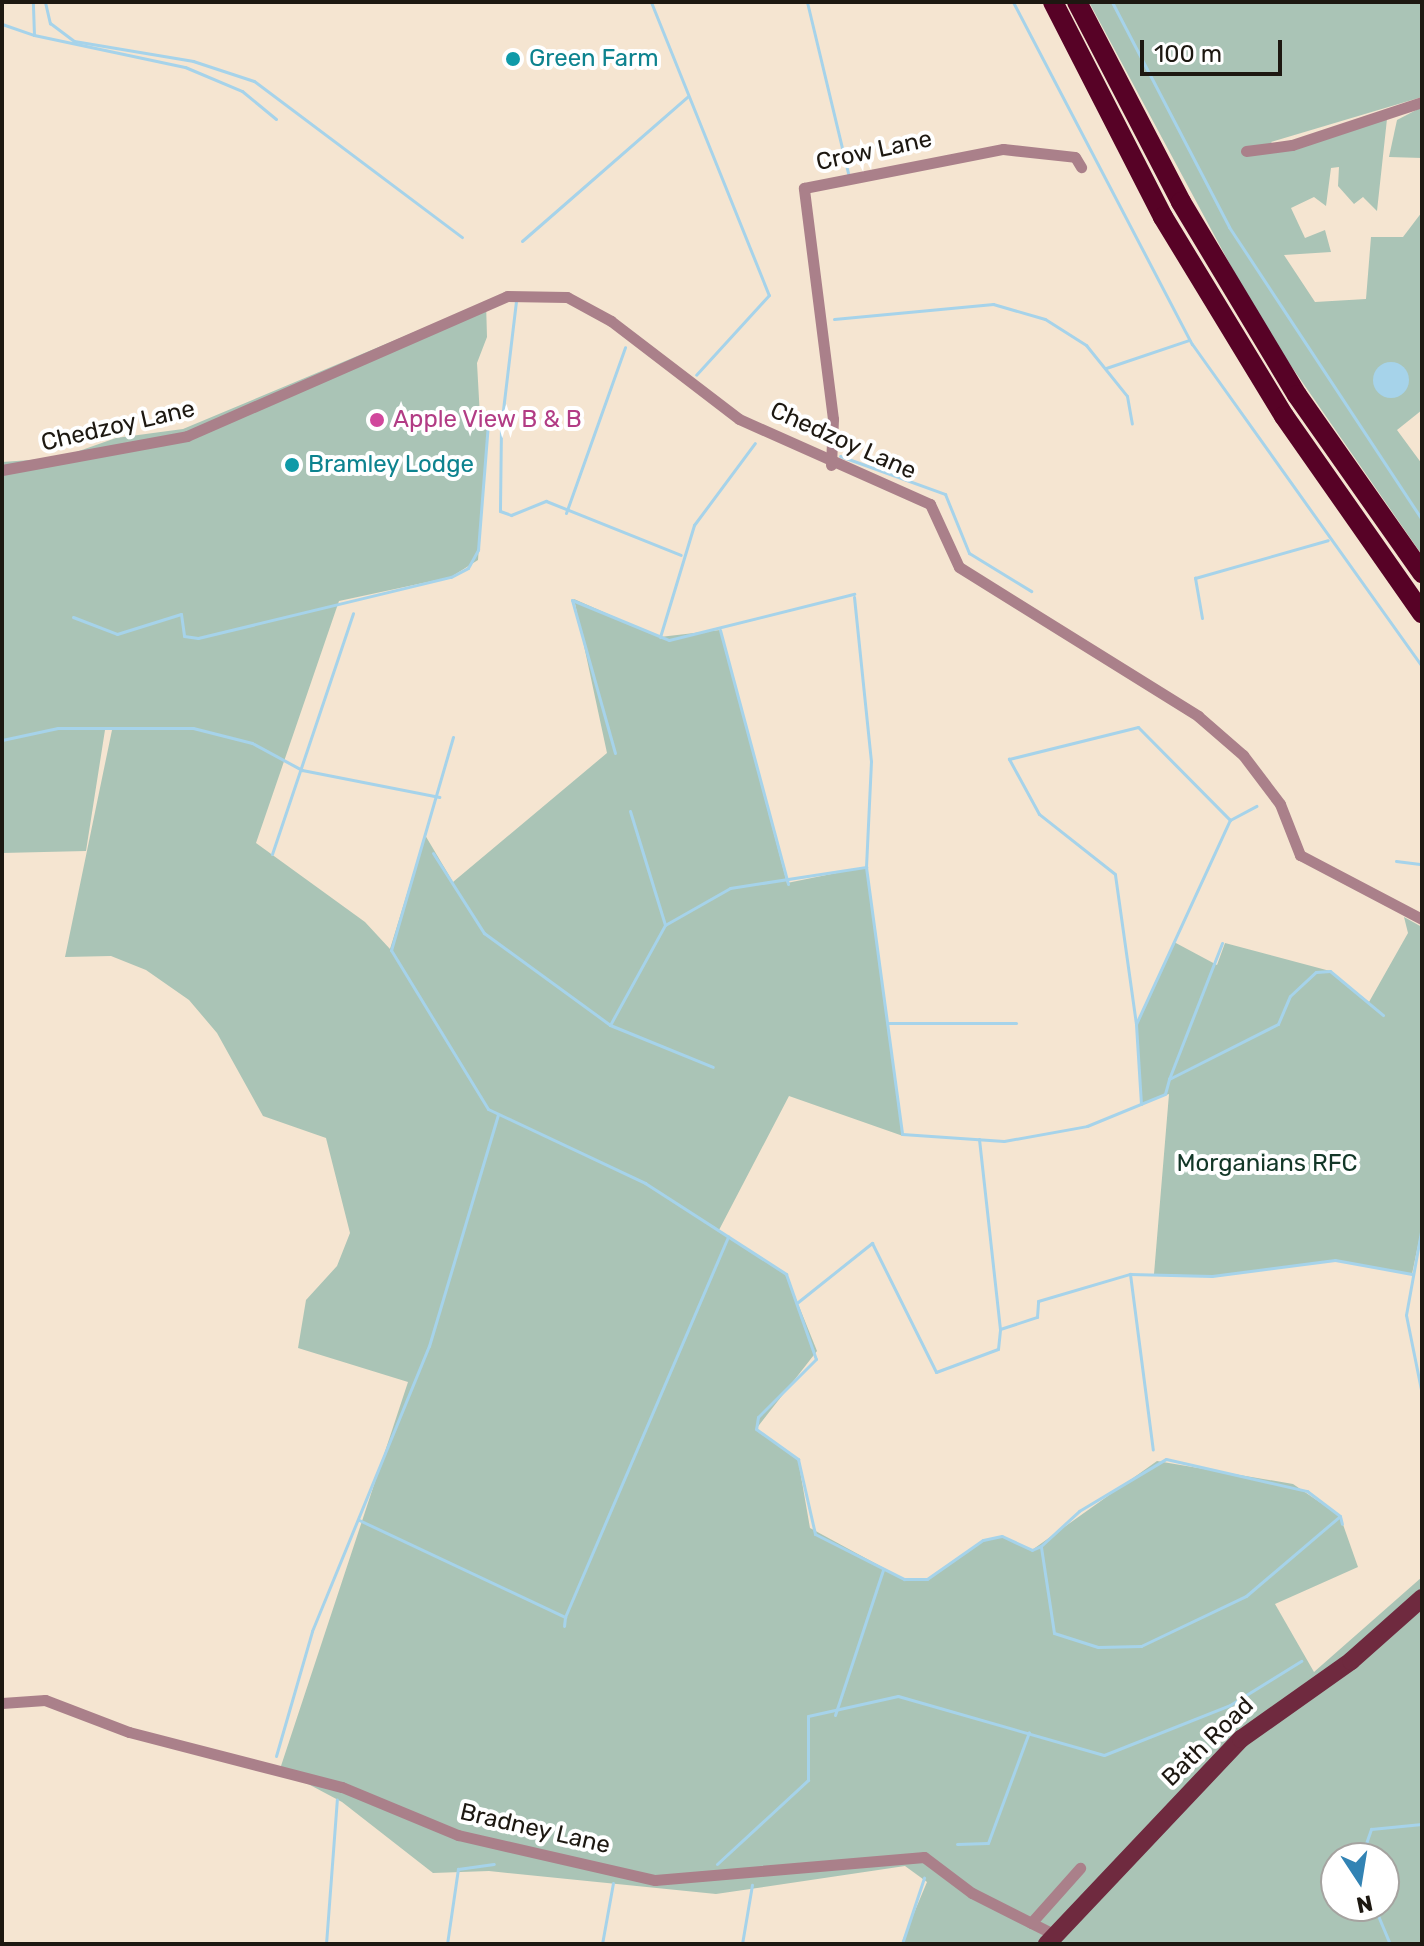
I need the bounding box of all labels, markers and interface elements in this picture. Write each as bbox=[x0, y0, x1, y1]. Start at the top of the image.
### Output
scale bar bbox=[1144, 24, 1286, 74]
text: 100 m bbox=[1154, 40, 1222, 68]
place label: Green Farm bbox=[529, 45, 659, 73]
marker: Green Farm bbox=[504, 50, 522, 68]
street label: Crow Lane bbox=[813, 125, 935, 177]
street label: Chedzoy Lane bbox=[38, 394, 198, 458]
street label: Chedzoy Lane bbox=[765, 396, 921, 486]
place label: Apple View B & B bbox=[393, 406, 583, 434]
marker: Apple View B & B bbox=[368, 411, 386, 429]
place label: Bramley Lodge bbox=[308, 451, 475, 479]
marker: Bramley Lodge bbox=[283, 456, 301, 474]
park label: Morganians RFC bbox=[1176, 1150, 1358, 1178]
street label: Bath Road bbox=[1156, 1691, 1260, 1793]
street label: Bradney Lane bbox=[457, 1798, 613, 1860]
north arrow bbox=[1320, 1842, 1400, 1922]
text: N bbox=[1354, 1889, 1375, 1919]

